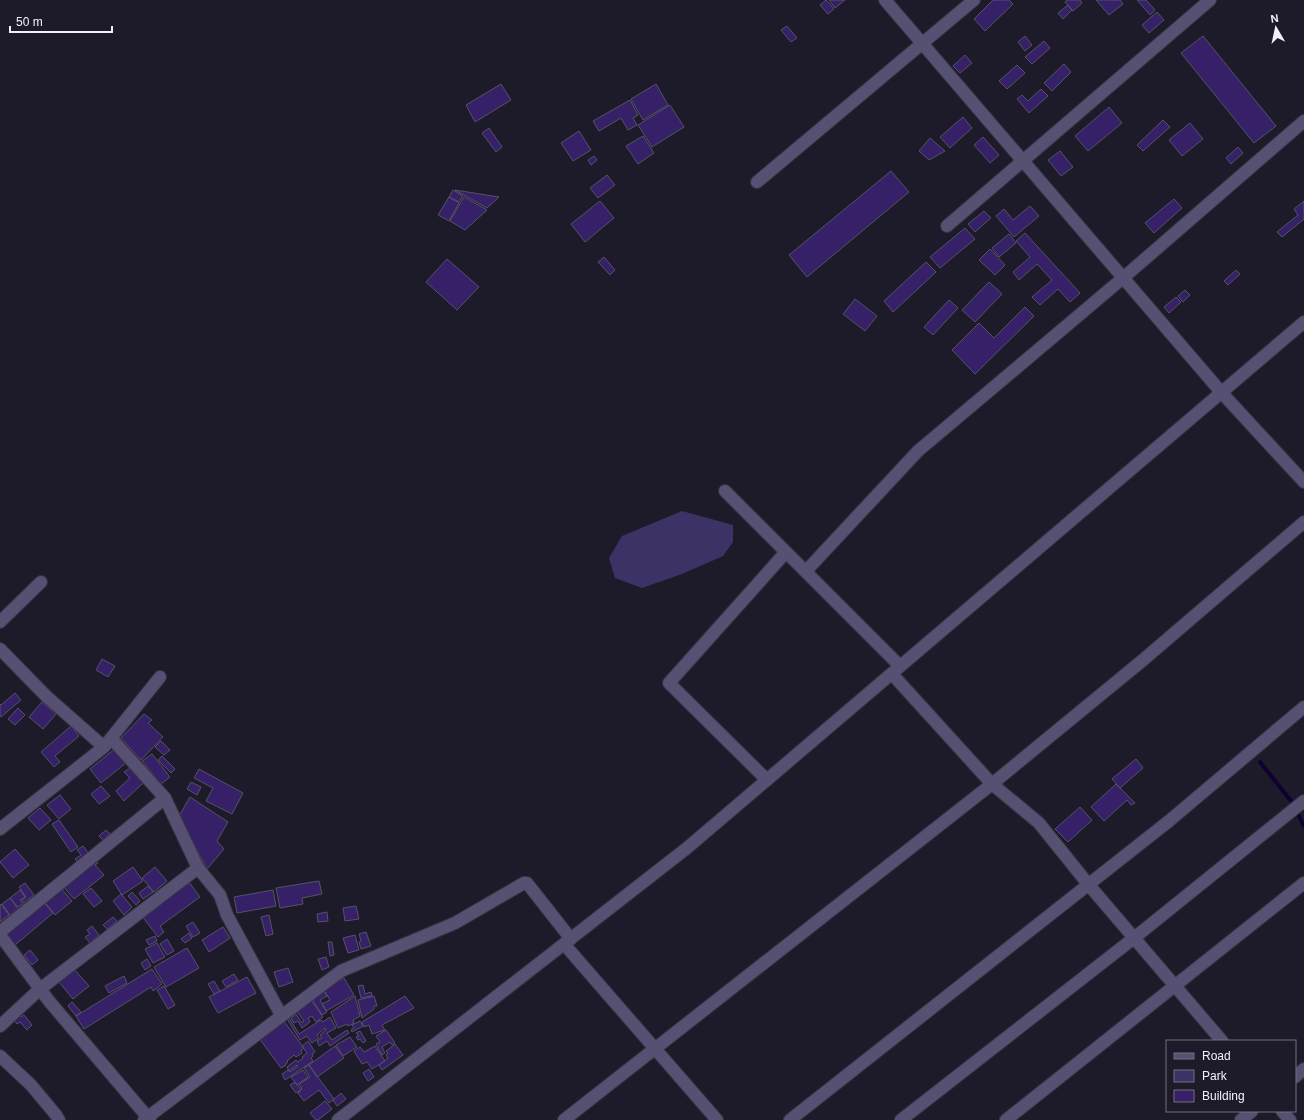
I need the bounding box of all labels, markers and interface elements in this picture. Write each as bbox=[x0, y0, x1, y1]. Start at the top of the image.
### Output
scale bar bbox=[10, 8, 112, 34]
north arrow bbox=[1256, 8, 1296, 48]
text: N bbox=[1270, 12, 1279, 25]
text: 50 m bbox=[16, 15, 43, 29]
legend bbox=[1166, 1040, 1296, 1112]
text: Road bbox=[1202, 1049, 1231, 1063]
text: Park bbox=[1202, 1069, 1228, 1083]
text: Building bbox=[1202, 1089, 1245, 1103]

